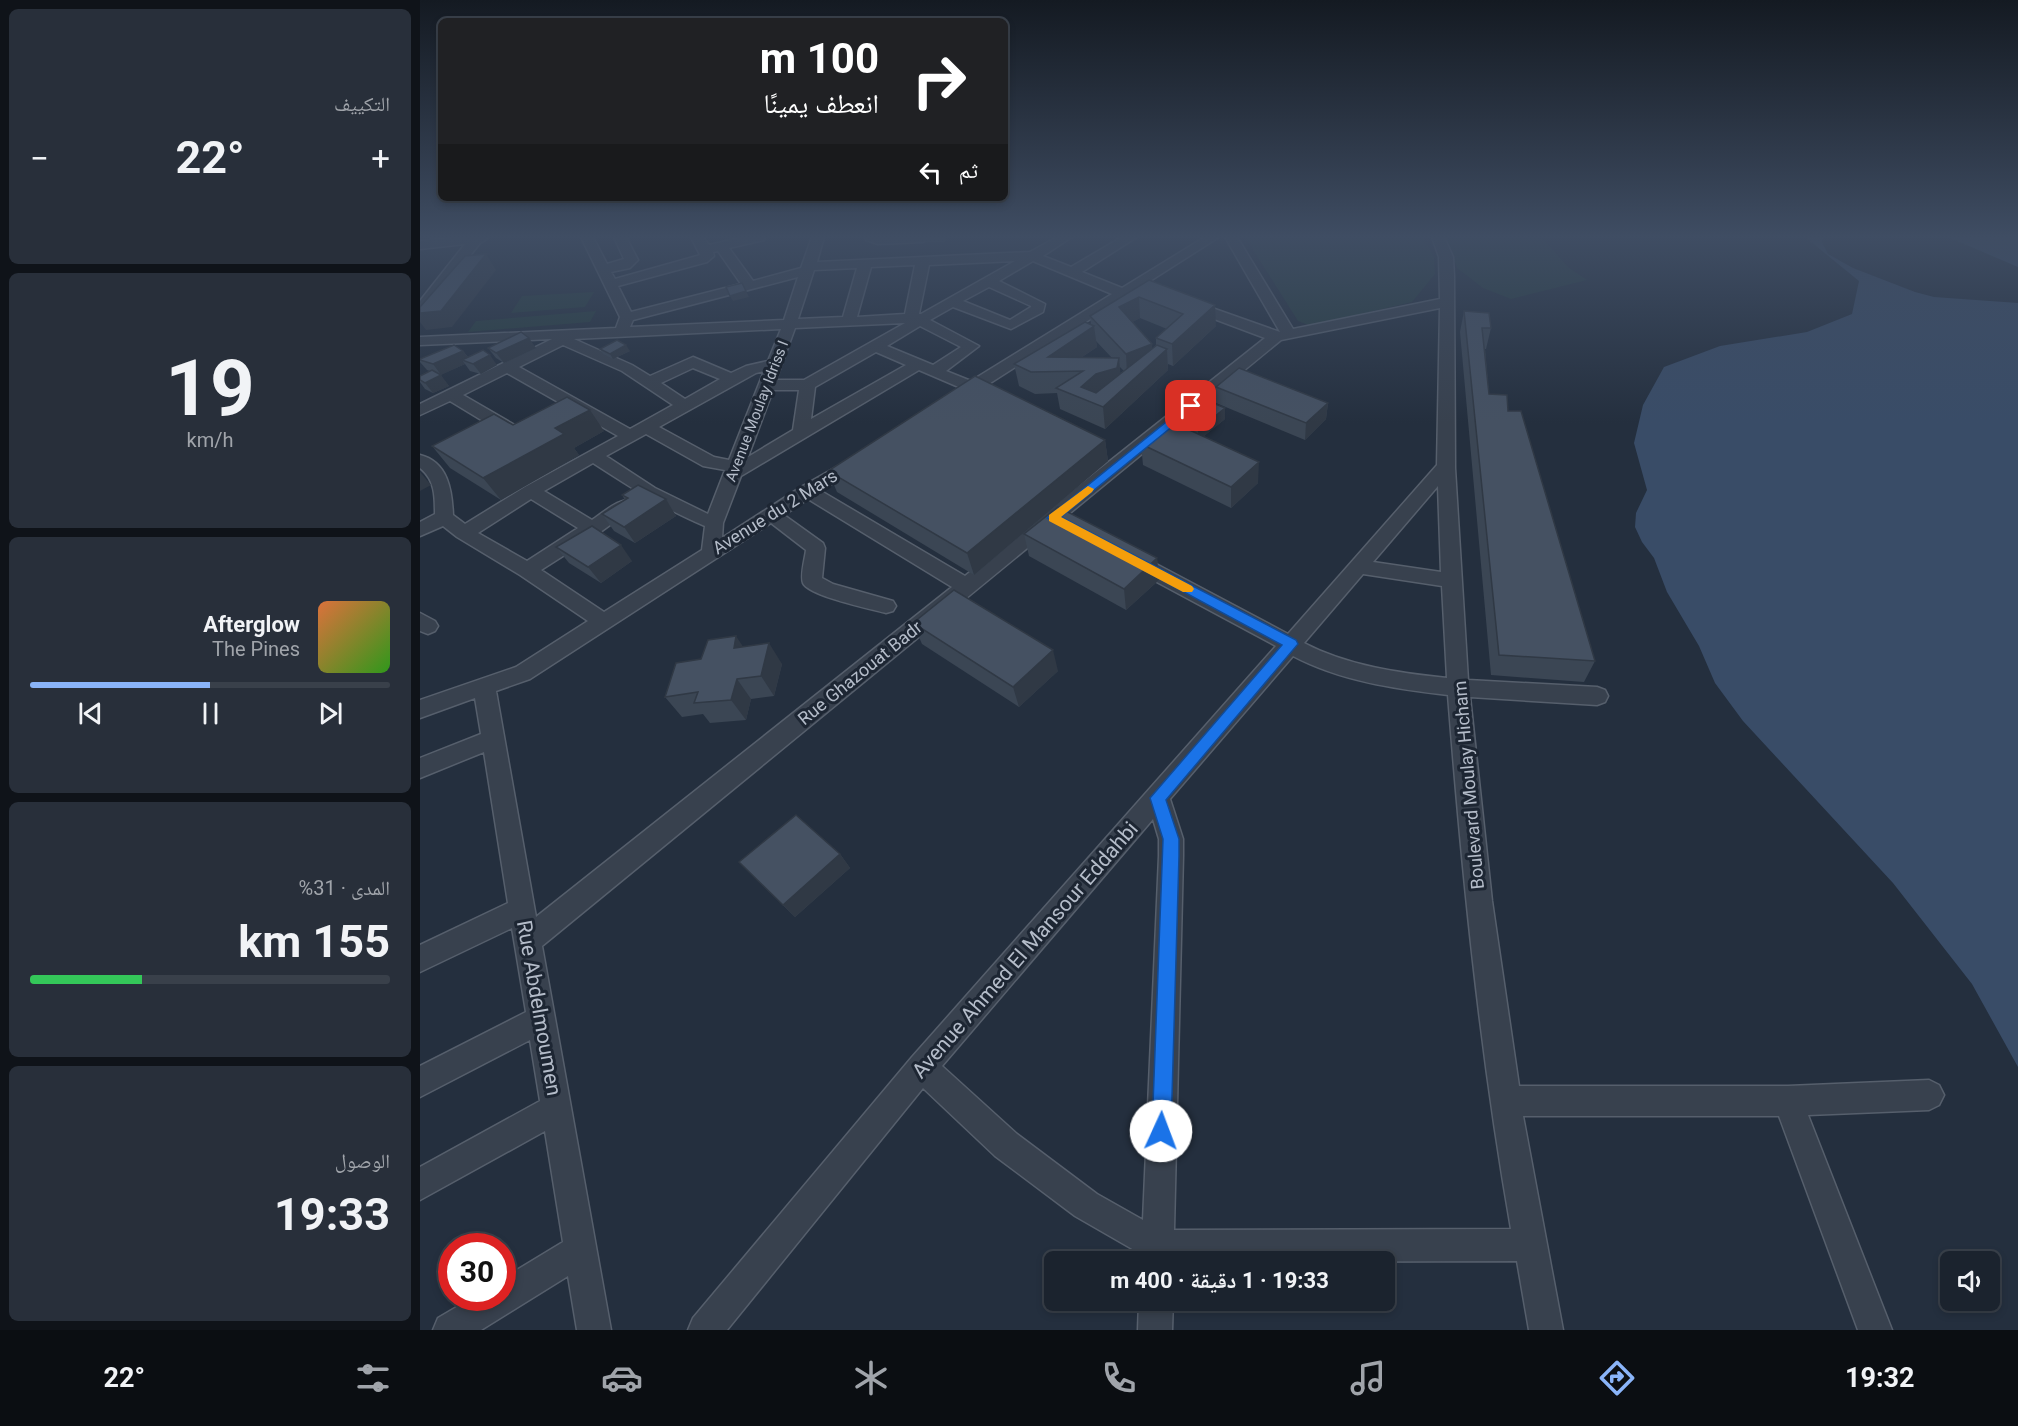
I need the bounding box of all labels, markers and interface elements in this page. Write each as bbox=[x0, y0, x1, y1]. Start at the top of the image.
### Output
text: 100 m bbox=[760, 34, 879, 83]
icon: right bbox=[900, 42, 978, 120]
text: انعطف يمينًا bbox=[763, 88, 879, 120]
text: التكييف bbox=[334, 92, 390, 116]
text: 22° bbox=[175, 131, 245, 184]
text: − bbox=[30, 139, 49, 178]
text: + bbox=[371, 139, 390, 178]
icon: left bbox=[914, 156, 947, 189]
text: ثم bbox=[959, 158, 978, 183]
street label: Avenue Moulay Idriss I bbox=[722, 338, 792, 484]
text: 19 bbox=[165, 343, 255, 434]
pin bbox=[1165, 380, 1216, 431]
icon: arrive bbox=[1174, 389, 1207, 422]
text: km/h bbox=[187, 428, 233, 452]
street label: Avenue du 2 Mars bbox=[708, 465, 841, 558]
text: Afterglow bbox=[203, 612, 300, 637]
street label: Rue Ghazouat Badr bbox=[793, 616, 926, 729]
text: The Pines bbox=[212, 637, 300, 661]
street label: Boulevard Moulay Hicham bbox=[1449, 680, 1488, 890]
icon: previous bbox=[74, 697, 107, 730]
icon: pause bbox=[194, 697, 227, 730]
icon: next bbox=[314, 697, 347, 730]
street label: Avenue Ahmed El Mansour Eddahbi bbox=[907, 817, 1143, 1083]
text: المدى · 31% bbox=[299, 876, 390, 900]
text: 155 km bbox=[238, 915, 390, 968]
street label: Rue Abdelmoumen bbox=[512, 918, 566, 1098]
position arrow bbox=[1129, 1099, 1193, 1163]
text: الوصول bbox=[335, 1149, 390, 1173]
text: 19:33 bbox=[274, 1188, 390, 1241]
speed limit sign: 30 bbox=[438, 1233, 516, 1311]
map controls bbox=[1940, 1251, 2000, 1311]
button: sound bbox=[1940, 1251, 2000, 1311]
text: 19:33 · 1 دقيقة · 400 m bbox=[1110, 1268, 1329, 1293]
icon: filters bbox=[352, 1357, 394, 1399]
icon: car bbox=[601, 1357, 643, 1399]
icon: climate bbox=[850, 1357, 892, 1399]
icon: phone bbox=[1098, 1357, 1140, 1399]
icon: music bbox=[1347, 1357, 1389, 1399]
icon: directions bbox=[1596, 1357, 1638, 1399]
text: 22° bbox=[103, 1362, 145, 1394]
text: 19:32 bbox=[1845, 1362, 1915, 1394]

